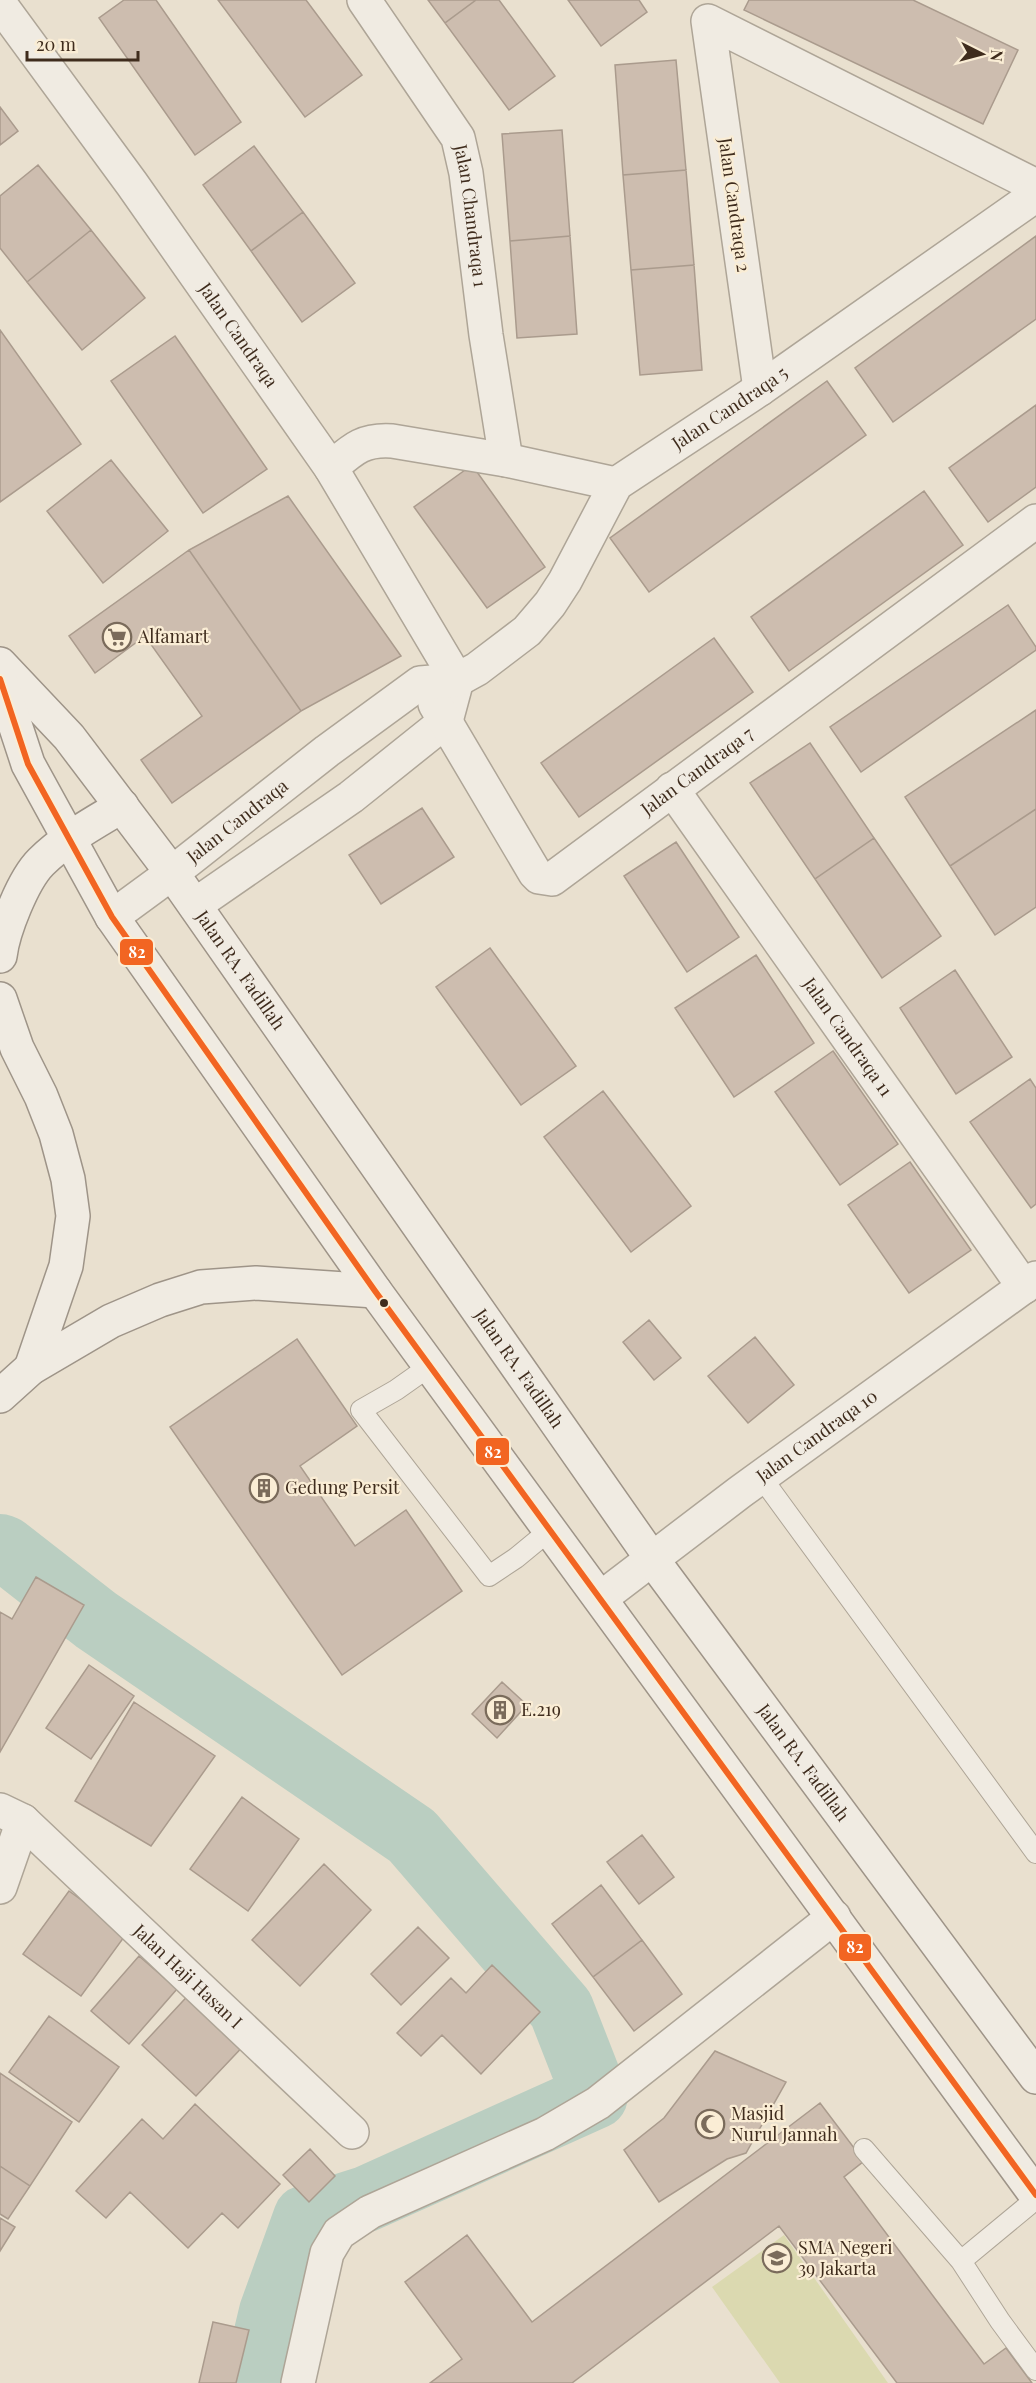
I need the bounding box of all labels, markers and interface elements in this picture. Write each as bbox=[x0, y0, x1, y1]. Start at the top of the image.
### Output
scale bar bbox=[27, 24, 138, 62]
north arrow bbox=[952, 24, 1012, 84]
text: 20 m bbox=[36, 32, 76, 56]
text: N bbox=[986, 49, 1008, 63]
street label: Jalan Candraqa 2 bbox=[714, 135, 756, 274]
street label: Jalan Chandraqa 1 bbox=[449, 141, 493, 289]
street label: Jalan Candraqa bbox=[193, 277, 284, 392]
street label: Jalan Candraqa 5 bbox=[666, 360, 792, 455]
supermarket icon: Alfamart bbox=[101, 621, 133, 653]
place label: Alfamart bbox=[137, 624, 209, 648]
street label: Jalan Candraqa 7 bbox=[635, 721, 758, 821]
street label: Jalan Candraqa bbox=[181, 773, 293, 868]
street label: Jalan RA. Fadillah bbox=[190, 905, 291, 1035]
line badge: 82 bbox=[119, 938, 154, 966]
text: 82 bbox=[128, 941, 146, 962]
street label: Jalan Candraqa 11 bbox=[797, 972, 899, 1101]
unlabelled marker bbox=[378, 1297, 390, 1309]
street label: Jalan RA. Fadillah bbox=[469, 1303, 570, 1433]
street label: Jalan Candraqa 10 bbox=[750, 1383, 882, 1488]
line badge: 82 bbox=[475, 1437, 510, 1466]
text: 82 bbox=[484, 1441, 502, 1462]
building icon: Gedung Persit bbox=[248, 1472, 280, 1504]
place label: Gedung Persit bbox=[285, 1475, 400, 1499]
building icon: E.219 bbox=[484, 1694, 516, 1726]
place label: E.219 bbox=[521, 1697, 561, 1721]
street label: Jalan RA. Fadillah bbox=[752, 1698, 856, 1826]
street label: Jalan Haji Hasan I bbox=[128, 1918, 248, 2033]
line badge: 82 bbox=[838, 1933, 872, 1962]
text: 82 bbox=[846, 1936, 864, 1957]
place label: Masjid Nurul Jannah bbox=[731, 2101, 838, 2146]
mosque icon: Masjid Nurul Jannah bbox=[694, 2108, 726, 2140]
place label: SMA Negeri 39 Jakarta bbox=[798, 2235, 892, 2280]
school or university icon: SMA Negeri 39 Jakarta bbox=[761, 2242, 793, 2274]

